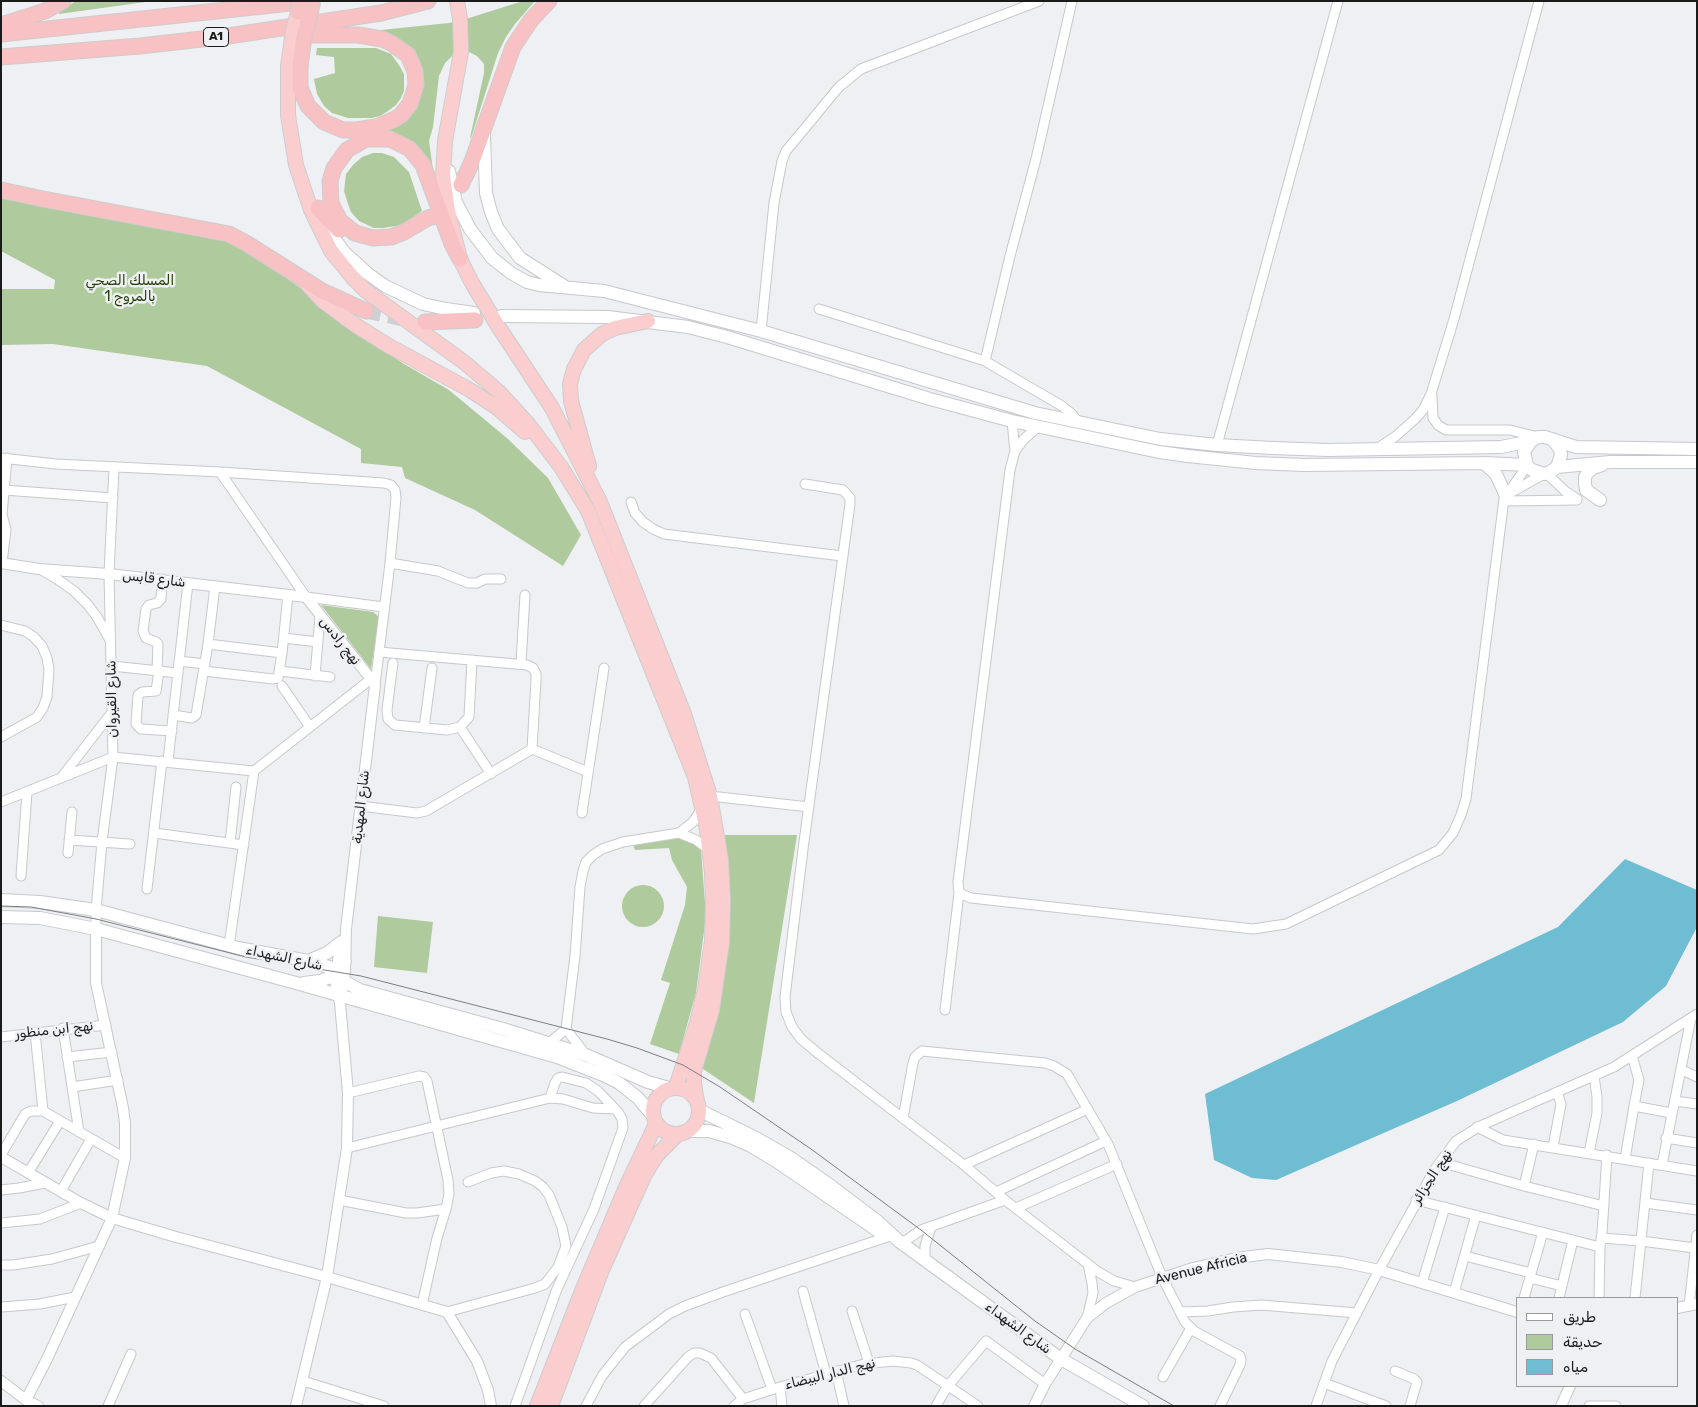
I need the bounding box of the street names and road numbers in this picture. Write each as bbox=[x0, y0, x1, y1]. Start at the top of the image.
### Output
road number: A1 bbox=[204, 28, 228, 46]
street label: شارع قابس bbox=[121, 567, 187, 591]
street label: نهج رادس bbox=[316, 613, 364, 669]
street label: شارع القيروان bbox=[103, 660, 121, 738]
street label: شارع المهدية bbox=[349, 769, 373, 845]
street label: شارع الشهداء bbox=[244, 942, 324, 974]
street label: نهج ابن منظور bbox=[14, 1018, 94, 1042]
street label: نهج الجزائر bbox=[1408, 1147, 1456, 1207]
street label: Avenue Africia bbox=[1153, 1249, 1249, 1289]
street label: شارع الشهداء bbox=[981, 1298, 1055, 1358]
street label: نهج الدار البيضاء bbox=[783, 1355, 877, 1393]

